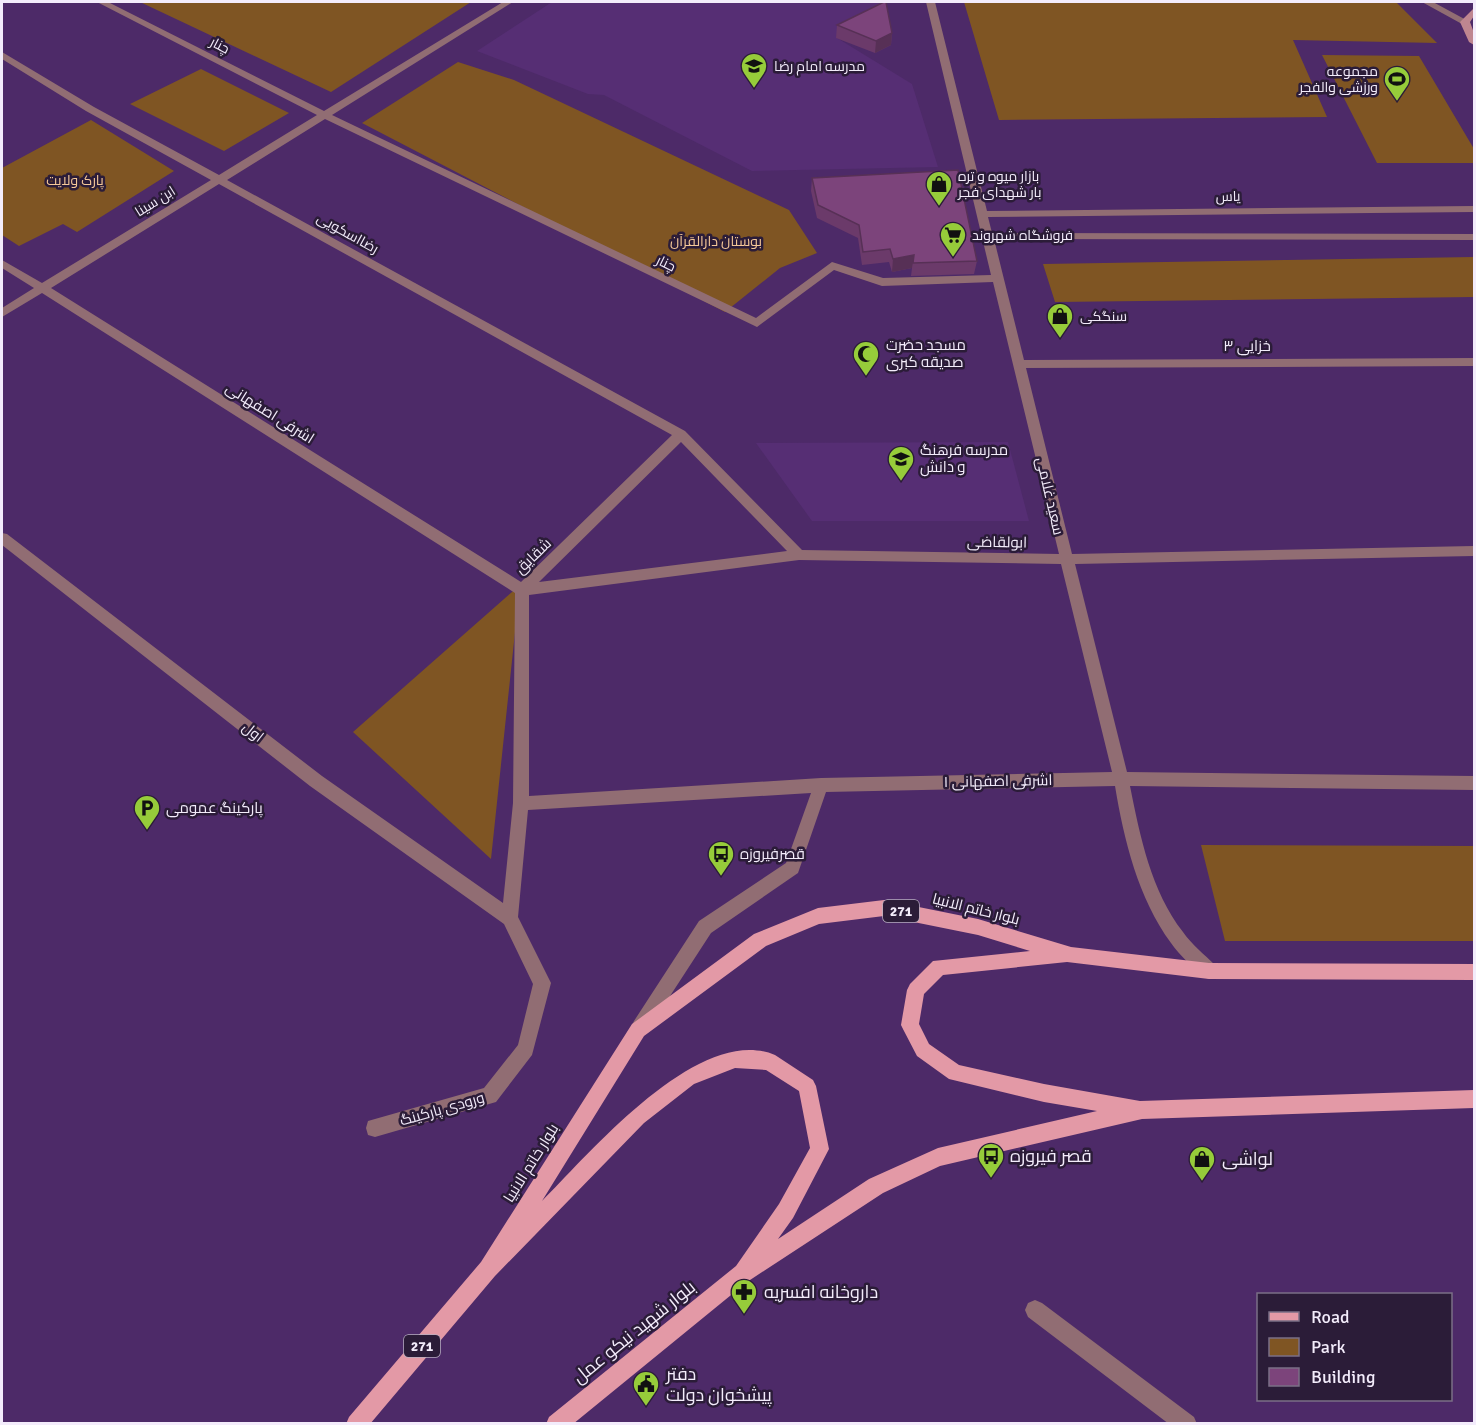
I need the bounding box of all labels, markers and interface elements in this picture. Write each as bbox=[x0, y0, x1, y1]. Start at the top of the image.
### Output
street label: چنار bbox=[206, 33, 232, 58]
school or university icon: مدرسه امام رضا bbox=[739, 51, 769, 89]
place label: مدرسه امام رضا bbox=[774, 58, 865, 76]
place label: مجموعه ورزشی والفجر bbox=[1298, 63, 1378, 96]
sports icon: مجموعه ورزشی والفجر bbox=[1382, 64, 1412, 102]
place label: بازار میوه و تره‌ بار شهدای فجر bbox=[957, 168, 1041, 201]
shop icon: بازار میوه و تره‌ بار شهدای فجر bbox=[924, 169, 954, 207]
park label: پارک ولایت bbox=[46, 172, 104, 190]
street label: ابن سینا bbox=[132, 182, 179, 220]
street label: یاس bbox=[1215, 188, 1241, 205]
street label: رضااسکویی bbox=[314, 210, 382, 257]
supermarket icon: فروشگاه شهروند bbox=[938, 220, 968, 258]
place label: فروشگاه شهروند bbox=[972, 227, 1073, 244]
park label: بوستان دارالقرآن bbox=[670, 233, 762, 250]
street label: چنار bbox=[652, 251, 678, 276]
shop icon: سنگکی bbox=[1045, 301, 1075, 339]
place label: سنگکی bbox=[1080, 308, 1127, 325]
place label: مسجد حضرت صدیقه کبری bbox=[886, 336, 966, 372]
street label: خزایی ۳ bbox=[1223, 337, 1271, 356]
mosque icon: مسجد حضرت صدیقه کبری bbox=[851, 339, 881, 377]
street label: اشرفی اصفهانی bbox=[222, 379, 318, 448]
place label: مدرسه فرهنگ و دانش bbox=[920, 441, 1008, 477]
school or university icon: مدرسه فرهنگ و دانش bbox=[886, 444, 916, 482]
street label: سعید غلامی bbox=[1031, 455, 1068, 537]
street label: ابولقاضی bbox=[967, 532, 1027, 553]
street label: شقایق bbox=[511, 534, 556, 578]
street label: اول bbox=[239, 718, 267, 746]
street label: اشرفی اصفهانی ۱ bbox=[943, 771, 1053, 792]
parking icon: پارکینگ عمومی bbox=[132, 793, 162, 831]
place label: پارکینگ عمومی bbox=[166, 799, 263, 818]
bus stop icon: قصرفیروزه bbox=[706, 839, 736, 877]
place label: قصرفیروزه bbox=[740, 845, 805, 863]
street label: بلوار خاتم الانبیا bbox=[930, 889, 1022, 930]
road number: 271 bbox=[883, 900, 919, 922]
street label: ورودی پارکینگ bbox=[398, 1088, 487, 1131]
street label: بلوار خاتم الانبیا bbox=[500, 1120, 563, 1206]
bus stop icon: قصر فیروزه bbox=[976, 1141, 1006, 1179]
shop icon: لواشی bbox=[1187, 1144, 1217, 1182]
place label: قصر فیروزه bbox=[1010, 1145, 1092, 1167]
place label: لواشی bbox=[1222, 1148, 1273, 1170]
street label: بلوار شهید نیکو عمل bbox=[568, 1276, 700, 1388]
pharmacy icon: داروخانه افسریه bbox=[729, 1277, 759, 1315]
place label: داروخانه افسریه bbox=[764, 1281, 878, 1303]
legend bbox=[1257, 1293, 1452, 1401]
text: Road bbox=[1311, 1306, 1350, 1328]
road number: 271 bbox=[404, 1335, 440, 1357]
text: Park bbox=[1311, 1336, 1346, 1358]
place label: دفتر پیشخوان دولت bbox=[665, 1363, 772, 1407]
text: Building bbox=[1311, 1366, 1375, 1388]
public building icon: دفتر پیشخوان دولت bbox=[631, 1369, 661, 1407]

